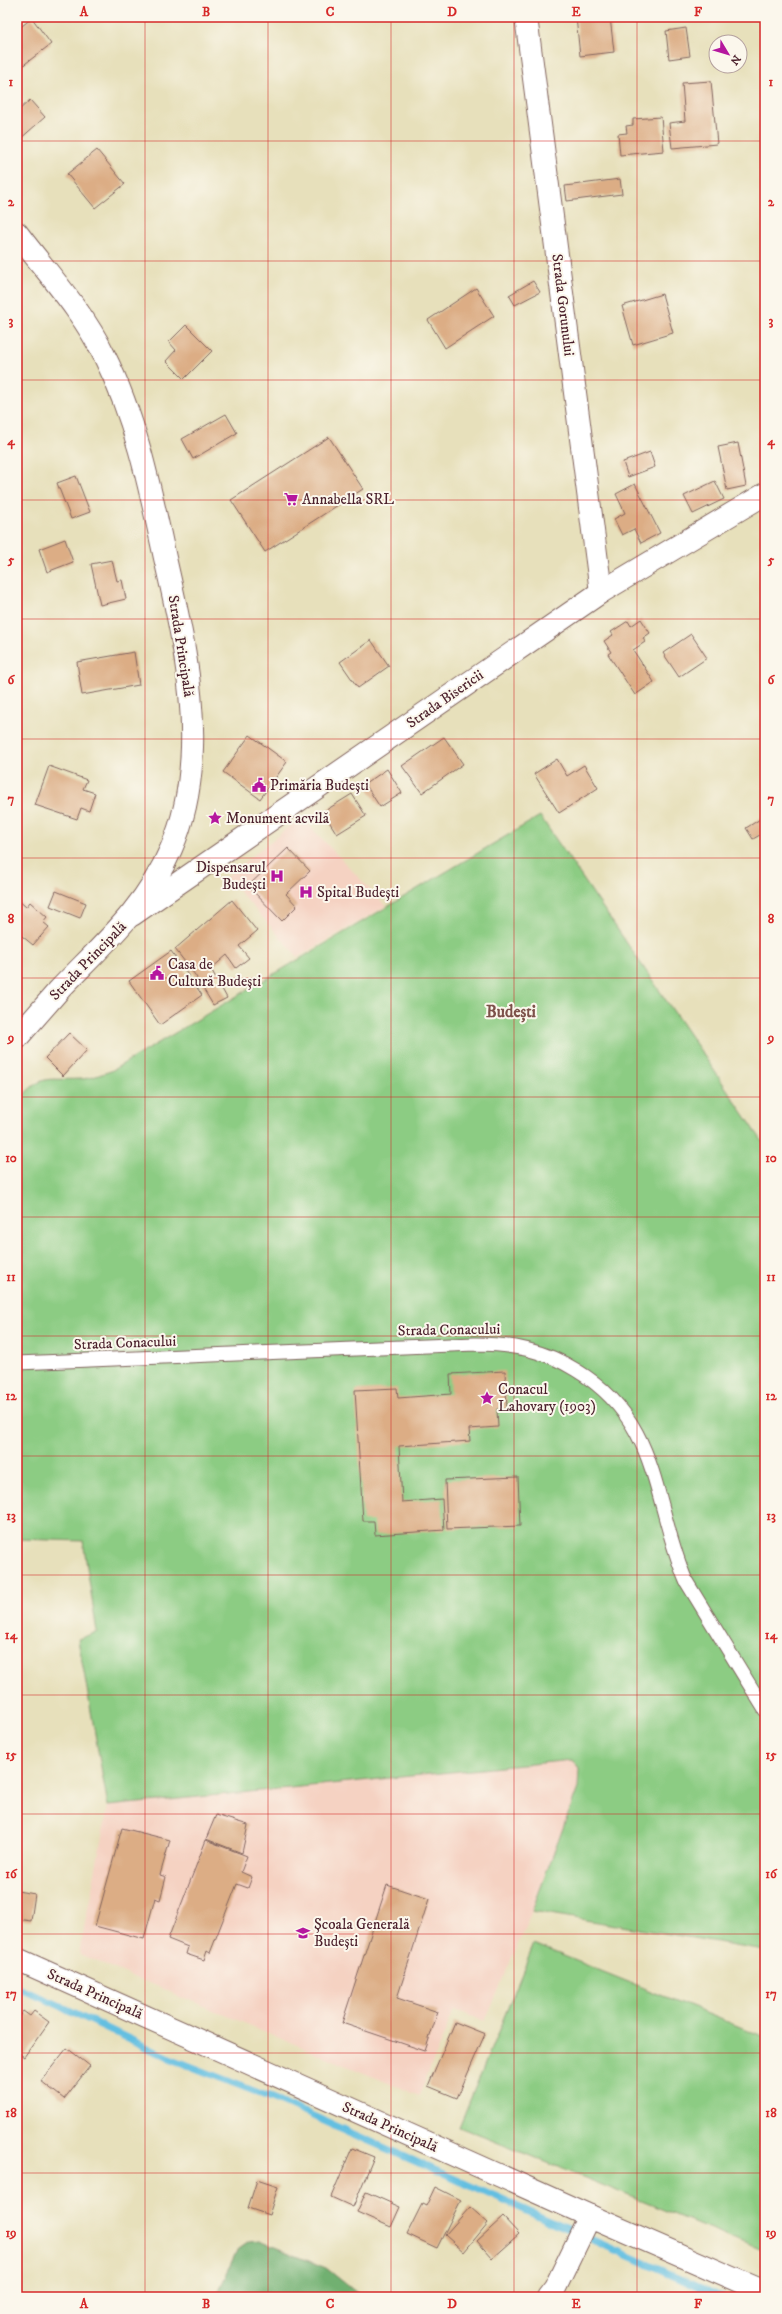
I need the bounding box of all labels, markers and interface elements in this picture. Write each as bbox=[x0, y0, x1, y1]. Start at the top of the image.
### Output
text: A bbox=[79, 4, 89, 20]
text: B bbox=[202, 4, 210, 20]
text: C bbox=[326, 4, 335, 20]
text: D bbox=[447, 4, 457, 20]
text: E bbox=[571, 4, 581, 20]
text: F bbox=[694, 4, 703, 20]
north arrow bbox=[708, 34, 748, 74]
text: N bbox=[727, 52, 743, 67]
text: 1 bbox=[9, 74, 14, 90]
text: 1 bbox=[769, 74, 774, 90]
text: 2 bbox=[8, 194, 15, 210]
text: 2 bbox=[768, 194, 775, 210]
street label: Strada Gorunului bbox=[547, 253, 579, 357]
text: 3 bbox=[9, 313, 14, 329]
text: 3 bbox=[769, 313, 774, 329]
text: 4 bbox=[6, 433, 15, 450]
text: 4 bbox=[766, 433, 775, 450]
place label: Annabella SRL bbox=[302, 490, 394, 509]
supermarket icon: Annabella SRL bbox=[283, 491, 299, 507]
text: 5 bbox=[7, 552, 15, 568]
text: 5 bbox=[767, 552, 775, 568]
street label: Strada Principală bbox=[164, 594, 199, 699]
street label: Strada Bisericii bbox=[403, 665, 487, 733]
text: 6 bbox=[8, 672, 16, 688]
text: 6 bbox=[768, 672, 776, 688]
place label: Primăria Budești bbox=[270, 776, 369, 795]
public building icon: Primăria Budești bbox=[251, 777, 267, 793]
text: 7 bbox=[8, 791, 15, 807]
text: 7 bbox=[768, 791, 775, 807]
place label: Monument acvilă bbox=[226, 809, 330, 828]
place icon: Monument acvilă bbox=[207, 810, 223, 826]
place label: Dispensarul Budești bbox=[196, 858, 266, 894]
hospital icon: Dispensarul Budești bbox=[269, 868, 285, 884]
place label: Spital Budești bbox=[317, 883, 399, 902]
hospital icon: Spital Budești bbox=[298, 884, 314, 900]
text: 8 bbox=[8, 911, 15, 927]
text: 8 bbox=[768, 911, 775, 927]
street label: Strada Principală bbox=[45, 917, 131, 1005]
place label: Casa de Cultură Budești bbox=[168, 955, 261, 991]
public building icon: Casa de Cultură Budești bbox=[149, 965, 165, 981]
district label: Budești bbox=[486, 1001, 537, 1023]
text: 9 bbox=[7, 1030, 14, 1046]
text: 9 bbox=[767, 1030, 774, 1046]
text: 10 bbox=[5, 1150, 17, 1166]
text: 10 bbox=[765, 1150, 777, 1166]
text: 11 bbox=[6, 1269, 16, 1285]
text: 11 bbox=[766, 1269, 776, 1285]
street label: Strada Conacului bbox=[398, 1320, 501, 1340]
street label: Strada Conacului bbox=[73, 1332, 177, 1354]
place label: Conacul Lahovary (1903) bbox=[498, 1380, 596, 1416]
text: 12 bbox=[5, 1388, 17, 1404]
text: 12 bbox=[765, 1388, 777, 1404]
place icon: Conacul Lahovary (1903) bbox=[479, 1390, 495, 1406]
text: 13 bbox=[6, 1508, 16, 1524]
text: 13 bbox=[766, 1508, 776, 1524]
text: 14 bbox=[5, 1627, 18, 1644]
text: 14 bbox=[765, 1627, 778, 1644]
text: 15 bbox=[5, 1747, 17, 1763]
text: 15 bbox=[765, 1747, 777, 1763]
text: 16 bbox=[5, 1866, 18, 1882]
text: 16 bbox=[765, 1866, 778, 1882]
place label: Școala Generală Budești bbox=[314, 1915, 410, 1951]
school or university icon: Școala Generală Budești bbox=[295, 1925, 311, 1941]
street label: Strada Principală bbox=[44, 1964, 146, 2024]
text: 17 bbox=[5, 1986, 17, 2002]
text: 17 bbox=[765, 1986, 777, 2002]
street label: Strada Principală bbox=[339, 2097, 441, 2157]
text: 18 bbox=[5, 2105, 17, 2121]
text: 18 bbox=[765, 2105, 777, 2121]
text: 19 bbox=[5, 2225, 17, 2241]
text: 19 bbox=[765, 2225, 777, 2241]
text: A bbox=[79, 2296, 89, 2312]
text: B bbox=[202, 2296, 210, 2312]
text: C bbox=[326, 2296, 335, 2312]
text: D bbox=[447, 2296, 457, 2312]
text: E bbox=[571, 2296, 581, 2312]
text: F bbox=[694, 2296, 703, 2312]

